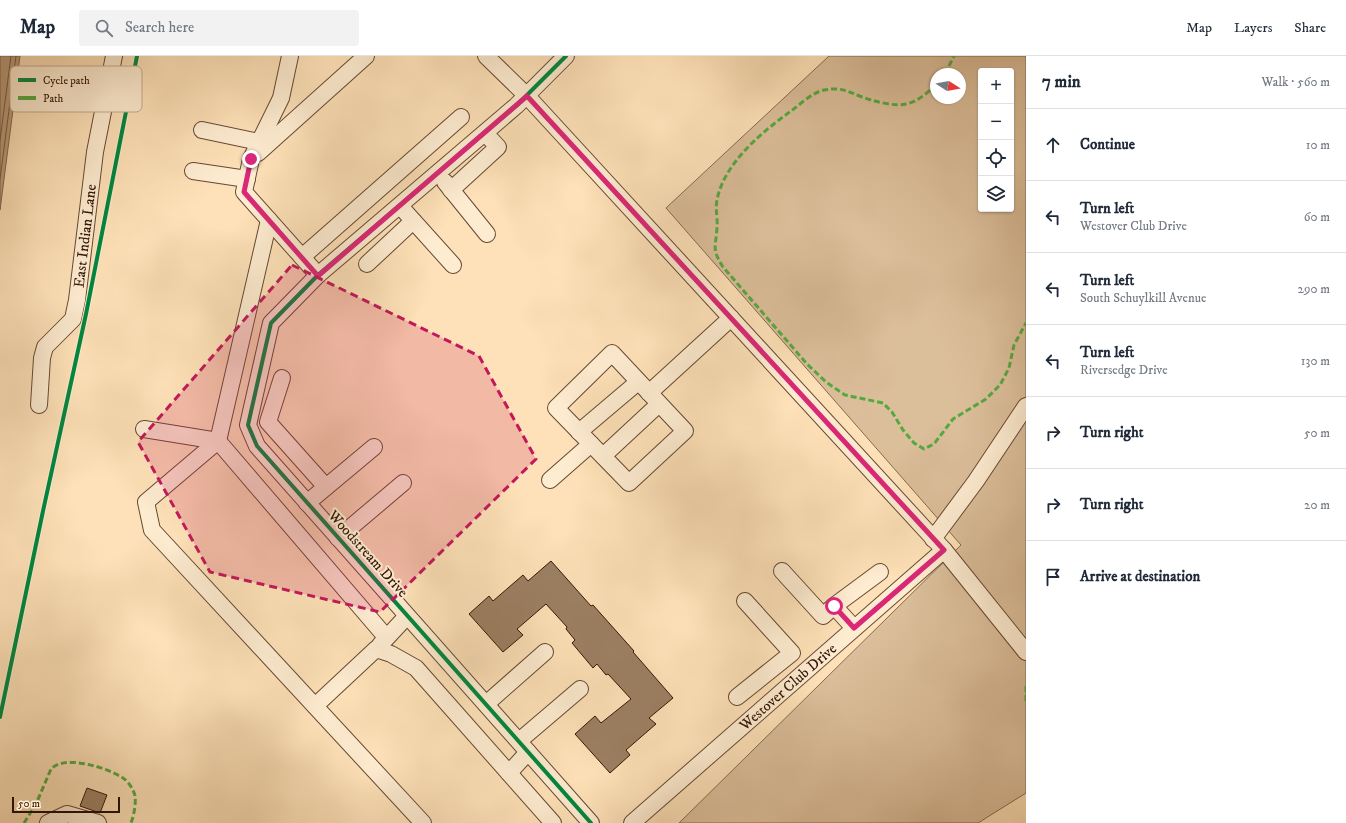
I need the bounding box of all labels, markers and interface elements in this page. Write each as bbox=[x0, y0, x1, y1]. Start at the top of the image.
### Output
search box bbox=[79, 10, 359, 46]
text: Map bbox=[20, 16, 55, 39]
icon: search bbox=[93, 17, 115, 39]
text: Search here bbox=[125, 18, 194, 37]
text: Map bbox=[1186, 19, 1212, 37]
text: Layers bbox=[1234, 19, 1272, 37]
text: Share bbox=[1294, 19, 1326, 37]
legend bbox=[10, 66, 142, 112]
north arrow bbox=[930, 68, 966, 104]
map controls bbox=[978, 68, 1014, 212]
button: + bbox=[978, 68, 1014, 104]
text: 7 min bbox=[1042, 71, 1081, 93]
text: Cycle path bbox=[43, 74, 90, 88]
text: Walk · 560 m bbox=[1262, 74, 1330, 90]
text: Path bbox=[43, 92, 64, 106]
button: − bbox=[978, 104, 1014, 140]
icon: ahead bbox=[1042, 134, 1064, 156]
text: Continue bbox=[1080, 135, 1135, 154]
text: 10 m bbox=[1306, 137, 1330, 153]
button: locate bbox=[978, 140, 1014, 176]
route end bbox=[242, 150, 260, 168]
button: layers bbox=[978, 176, 1014, 212]
street label: East Indian Lane bbox=[69, 183, 100, 289]
text: Turn left bbox=[1080, 199, 1134, 218]
icon: left bbox=[1042, 206, 1064, 228]
text: 60 m bbox=[1304, 209, 1330, 225]
text: Westover Club Drive bbox=[1080, 218, 1187, 234]
text: Turn left bbox=[1080, 271, 1134, 290]
icon: left bbox=[1042, 278, 1064, 300]
text: 290 m bbox=[1298, 281, 1330, 297]
text: South Schuylkill Avenue bbox=[1080, 290, 1206, 306]
text: Turn left bbox=[1080, 343, 1134, 362]
icon: left bbox=[1042, 350, 1064, 372]
text: 130 m bbox=[1301, 353, 1330, 369]
text: Riversedge Drive bbox=[1080, 362, 1168, 378]
icon: right bbox=[1042, 422, 1064, 444]
text: Turn right bbox=[1080, 423, 1143, 442]
text: 50 m bbox=[1304, 425, 1330, 441]
icon: right bbox=[1042, 494, 1064, 516]
text: Turn right bbox=[1080, 495, 1143, 514]
text: 20 m bbox=[1304, 497, 1330, 513]
street label: Woodstream Drive bbox=[323, 506, 412, 602]
icon: arrive bbox=[1042, 566, 1064, 588]
text: Arrive at destination bbox=[1080, 567, 1200, 586]
route start bbox=[825, 597, 843, 615]
street label: Westover Club Drive bbox=[734, 639, 840, 735]
scale bar bbox=[12, 795, 120, 814]
text: 50 m bbox=[18, 797, 40, 811]

